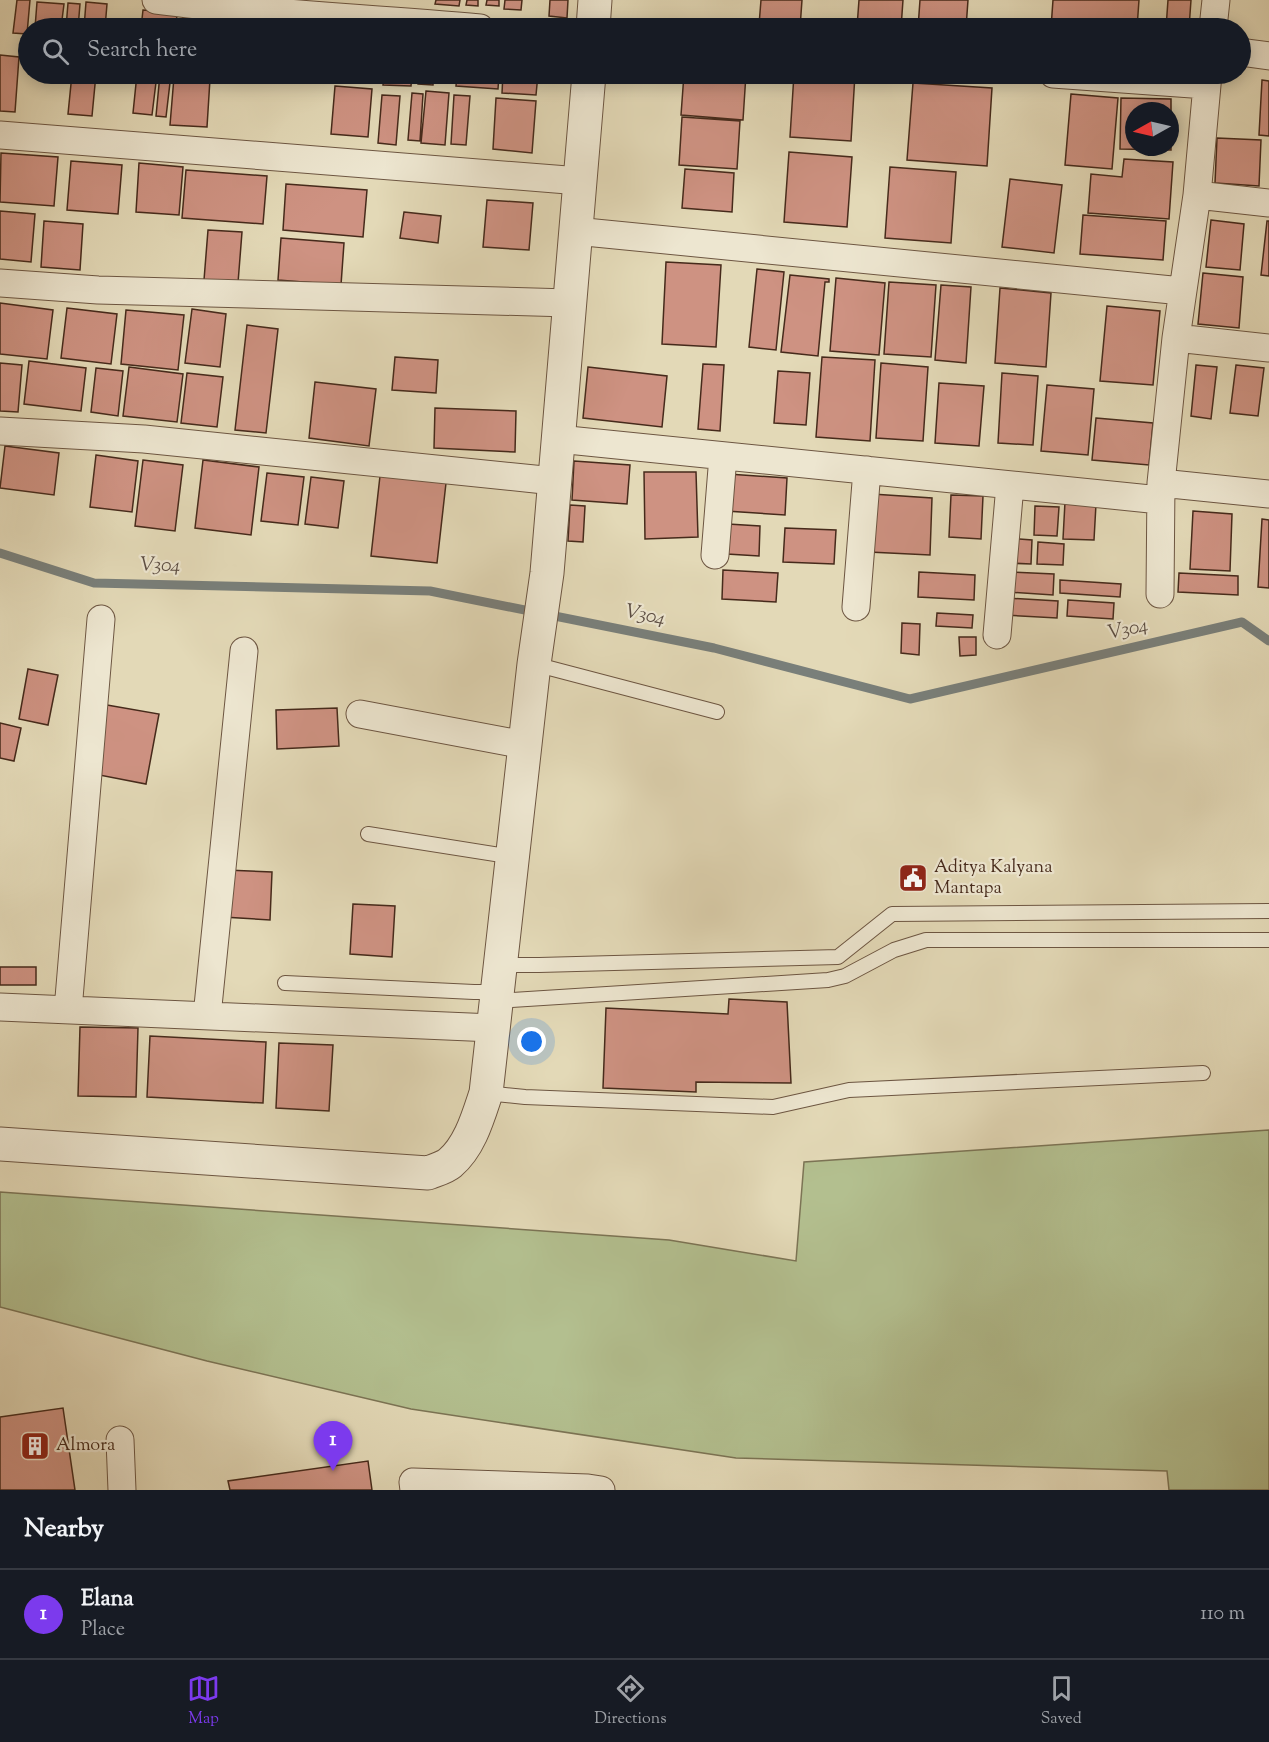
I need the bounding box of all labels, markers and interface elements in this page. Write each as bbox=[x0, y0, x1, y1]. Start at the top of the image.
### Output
search box bbox=[18, 18, 1251, 84]
icon: search bbox=[39, 35, 72, 68]
text: Search here bbox=[87, 35, 197, 67]
north arrow bbox=[1125, 102, 1179, 156]
water label: V304 bbox=[140, 551, 180, 581]
water label: V304 bbox=[623, 598, 667, 634]
water label: V304 bbox=[1105, 611, 1151, 649]
place label: Aditya Kalyana Mantapa bbox=[934, 855, 1053, 902]
public building icon: Aditya Kalyana Mantapa bbox=[897, 862, 929, 894]
your location bbox=[517, 1027, 546, 1056]
pin: 1 bbox=[314, 1422, 352, 1471]
building icon: Almora bbox=[19, 1430, 51, 1462]
place label: Almora bbox=[56, 1433, 115, 1459]
text: Nearby bbox=[24, 1511, 104, 1548]
text: Elana bbox=[81, 1584, 134, 1616]
text: 1 bbox=[40, 1600, 47, 1629]
text: 110 m bbox=[1200, 1600, 1245, 1629]
text: Place bbox=[81, 1616, 125, 1645]
tab: Map bbox=[187, 1672, 220, 1731]
tab: Directions bbox=[594, 1672, 667, 1731]
tab: Saved bbox=[1041, 1672, 1082, 1731]

